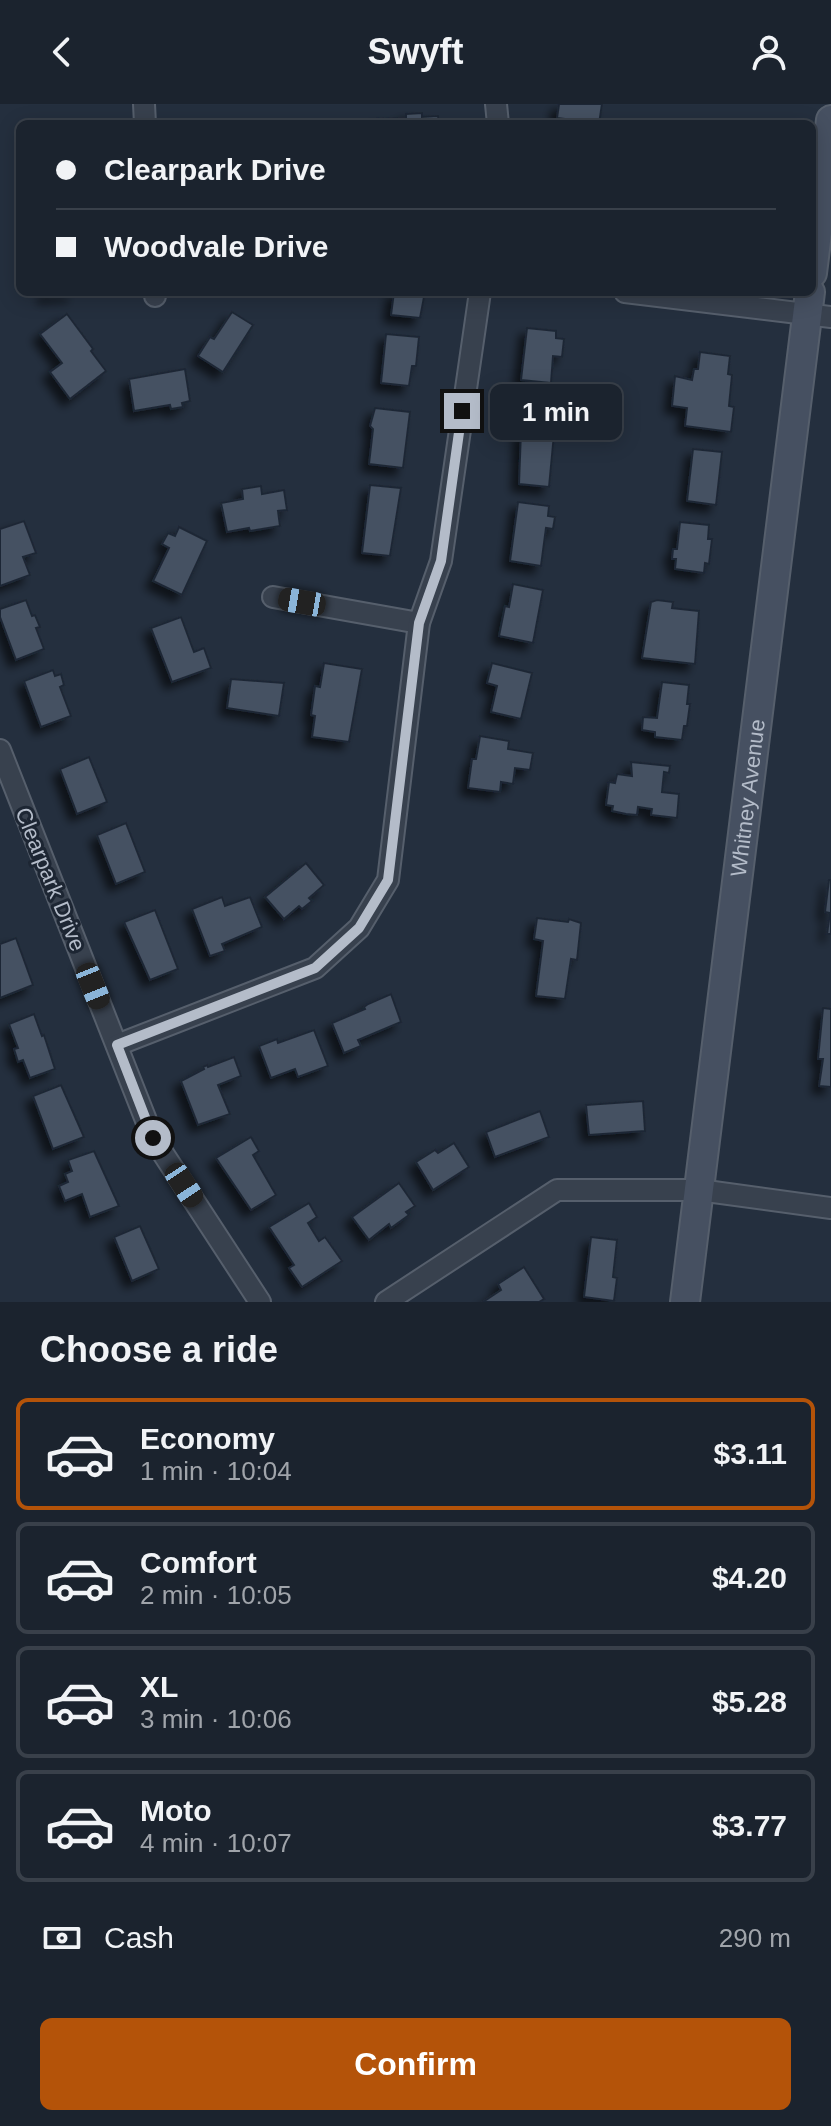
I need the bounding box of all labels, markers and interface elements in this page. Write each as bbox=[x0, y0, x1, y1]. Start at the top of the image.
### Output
icon: back bbox=[40, 30, 84, 74]
icon: person bbox=[747, 30, 791, 74]
text: Swyft bbox=[367, 31, 464, 72]
text: Clearpark Drive bbox=[104, 153, 326, 186]
text: Woodvale Drive bbox=[104, 230, 329, 263]
callout: 1 min bbox=[490, 383, 622, 439]
route end bbox=[444, 393, 480, 429]
text: 1 min bbox=[522, 397, 590, 427]
car bbox=[276, 586, 328, 618]
street label: Whitney Avenue bbox=[726, 718, 770, 878]
street label: Clearpark Drive bbox=[10, 804, 91, 955]
car bbox=[73, 959, 113, 1013]
route start bbox=[135, 1120, 171, 1156]
car bbox=[161, 1158, 207, 1212]
text: Choose a ride bbox=[40, 1329, 278, 1370]
icon: car bbox=[44, 1418, 116, 1490]
text: Economy bbox=[140, 1422, 275, 1455]
text: $3.11 bbox=[714, 1437, 787, 1470]
text: 1 min · 10:04 bbox=[140, 1456, 292, 1486]
icon: car bbox=[44, 1542, 116, 1614]
text: Comfort bbox=[140, 1546, 257, 1579]
text: $4.20 bbox=[712, 1561, 787, 1594]
text: 2 min · 10:05 bbox=[140, 1580, 292, 1610]
icon: car bbox=[44, 1666, 116, 1738]
text: XL bbox=[140, 1670, 178, 1703]
text: $5.28 bbox=[712, 1685, 787, 1718]
text: 3 min · 10:06 bbox=[140, 1704, 292, 1734]
icon: car bbox=[44, 1790, 116, 1862]
text: Moto bbox=[140, 1794, 212, 1827]
text: $3.77 bbox=[712, 1809, 787, 1842]
text: 4 min · 10:07 bbox=[140, 1828, 292, 1858]
icon: cash bbox=[40, 1916, 84, 1960]
text: Cash bbox=[104, 1921, 174, 1954]
text: 290 m bbox=[719, 1923, 791, 1953]
button: Confirm bbox=[40, 2018, 791, 2110]

